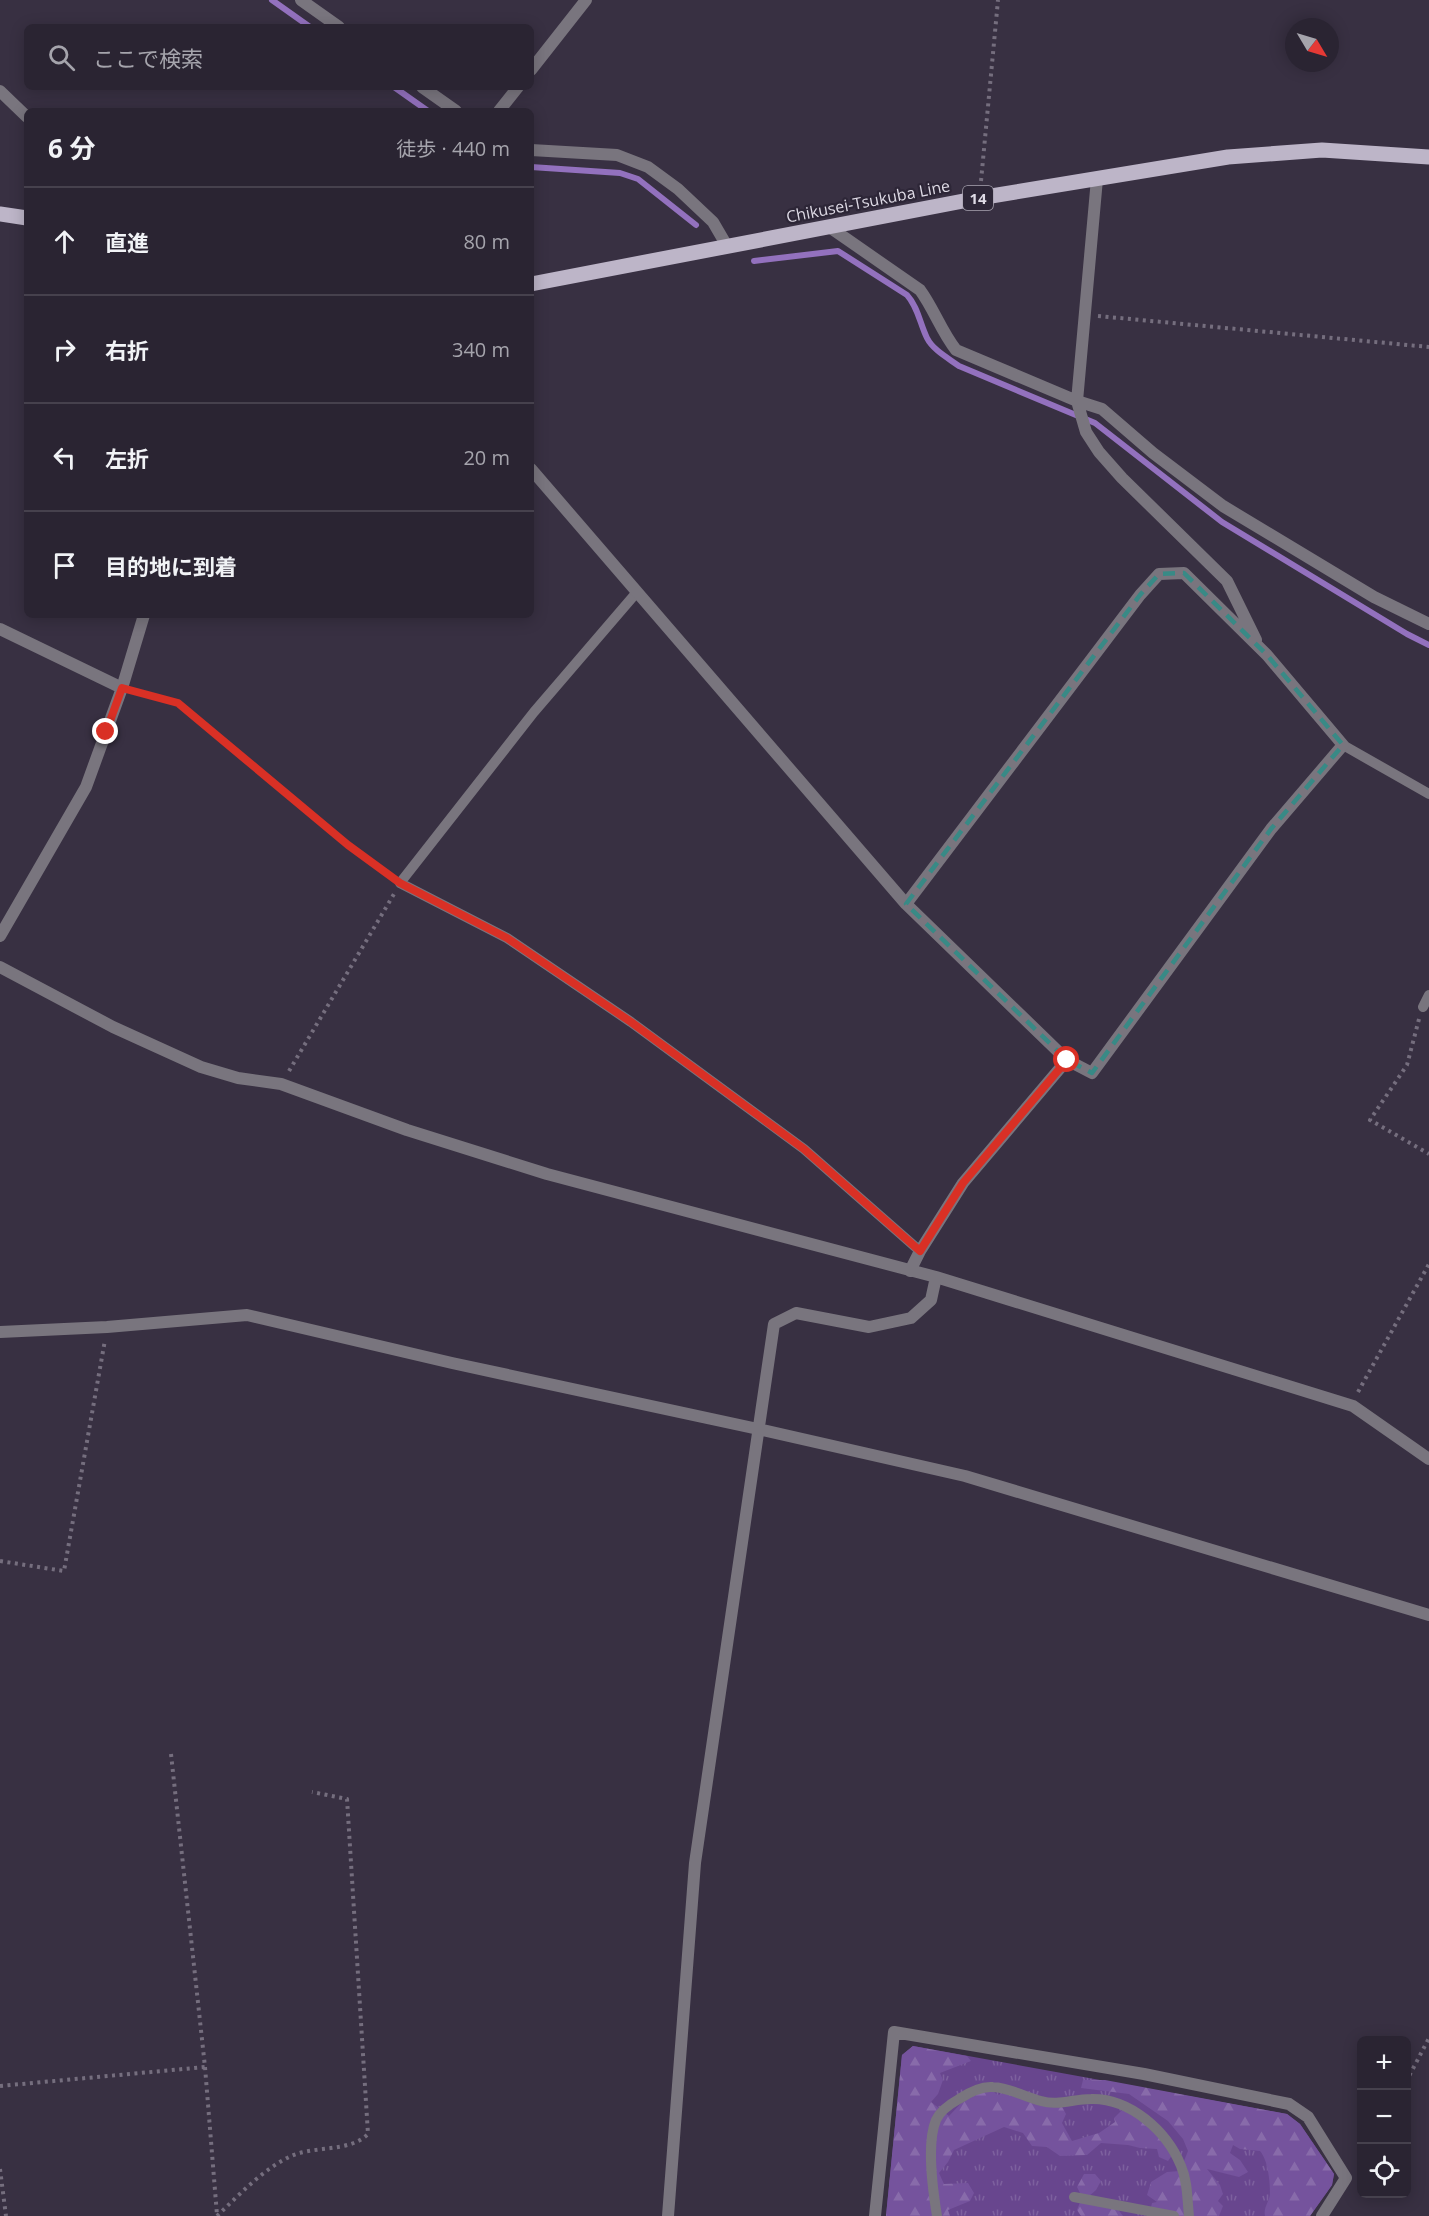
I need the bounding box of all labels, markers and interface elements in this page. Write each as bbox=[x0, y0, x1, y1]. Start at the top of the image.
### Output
north arrow bbox=[1285, 18, 1339, 72]
search box bbox=[24, 24, 534, 90]
icon: search bbox=[45, 41, 78, 74]
text: ここで検索 bbox=[93, 43, 203, 73]
text: 6 分 bbox=[48, 130, 96, 166]
text: 徒歩 · 440 m bbox=[396, 135, 510, 162]
street label: Chikusei-Tsukuba Line bbox=[784, 174, 952, 228]
road number: 14 bbox=[963, 186, 993, 210]
icon: ahead bbox=[48, 225, 81, 258]
text: 直進 bbox=[105, 227, 149, 257]
text: 80 m bbox=[463, 228, 510, 255]
icon: right bbox=[48, 333, 81, 366]
text: 右折 bbox=[105, 335, 149, 365]
text: 340 m bbox=[452, 336, 510, 363]
icon: left bbox=[48, 441, 81, 474]
text: 左折 bbox=[105, 443, 149, 473]
text: 20 m bbox=[463, 444, 510, 471]
icon: arrive bbox=[48, 549, 81, 582]
text: 目的地に到着 bbox=[105, 551, 237, 581]
route end bbox=[92, 718, 118, 744]
route start bbox=[1053, 1046, 1079, 1072]
map controls bbox=[1357, 2036, 1411, 2198]
button: + bbox=[1357, 2036, 1411, 2090]
button: − bbox=[1357, 2090, 1411, 2144]
button: locate bbox=[1357, 2144, 1411, 2198]

